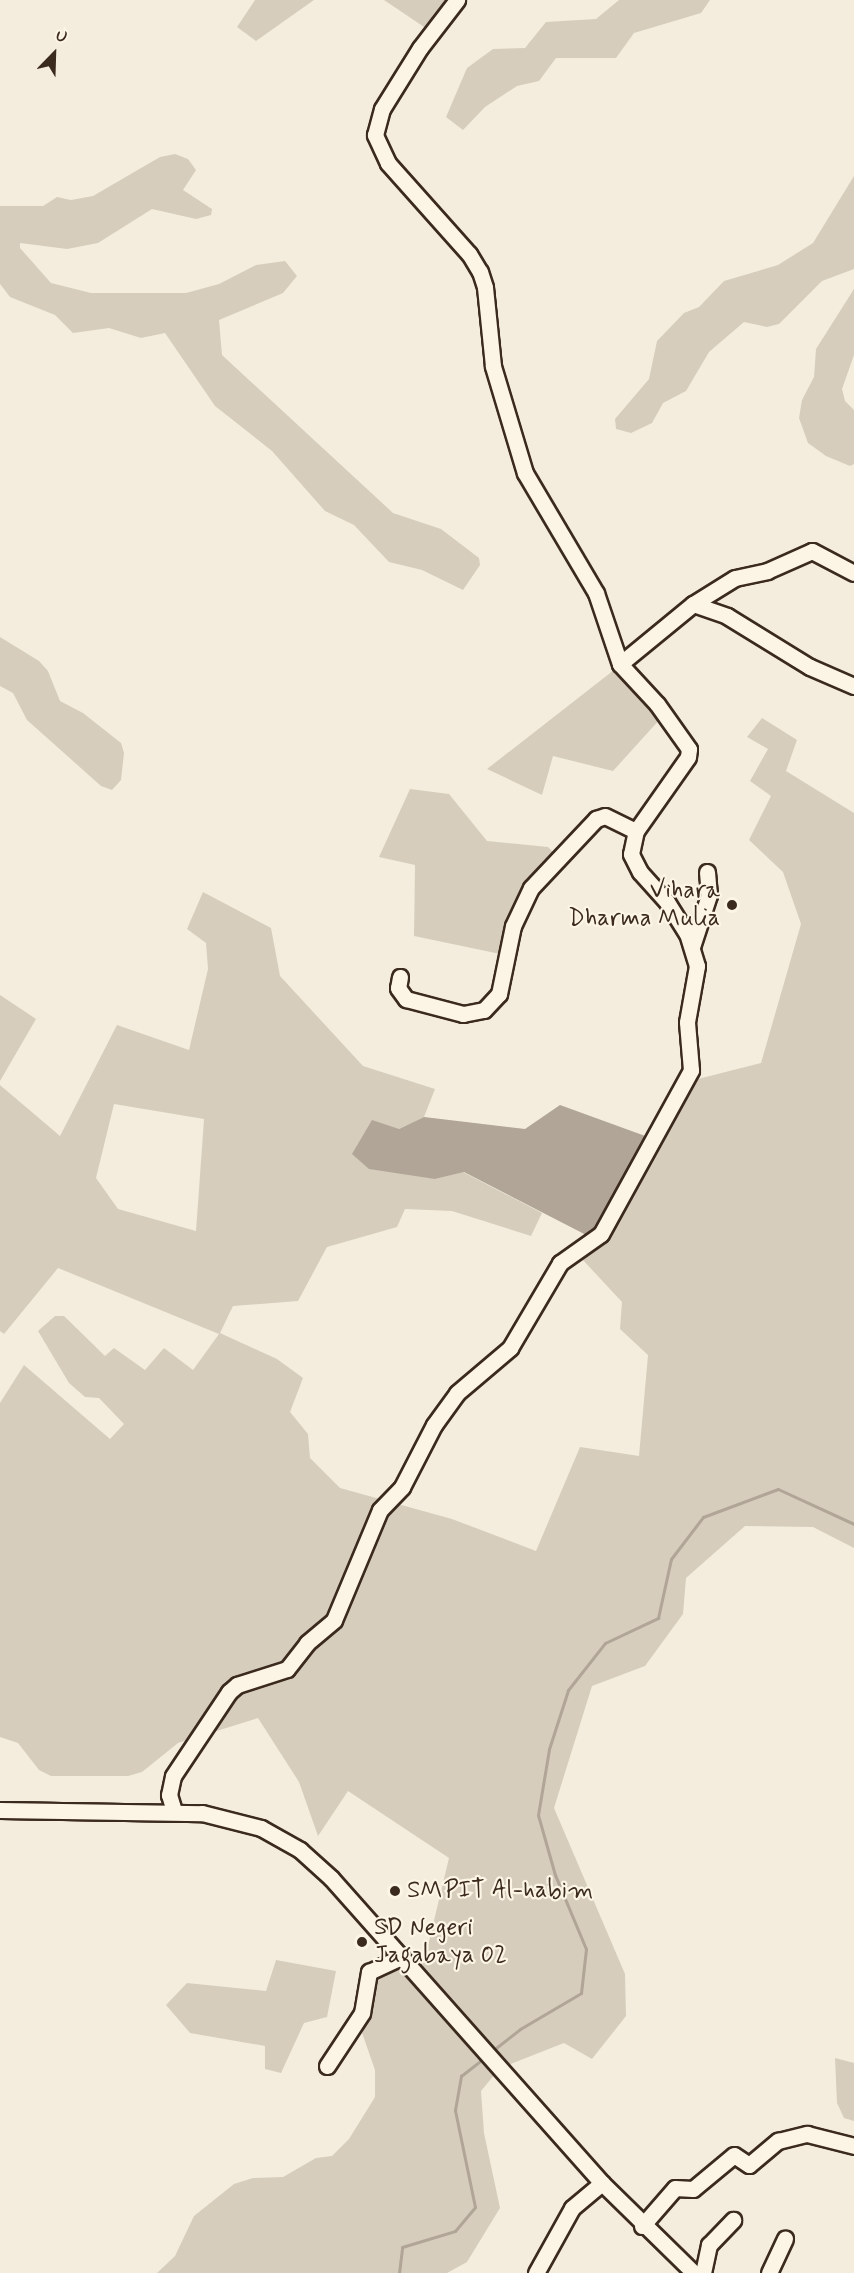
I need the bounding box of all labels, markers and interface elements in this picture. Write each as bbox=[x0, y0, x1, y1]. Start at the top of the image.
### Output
north arrow bbox=[24, 24, 84, 84]
text: U bbox=[52, 25, 70, 49]
place label: Vihara Dharma Mulia bbox=[572, 877, 720, 933]
marker: Vihara Dharma Mulia bbox=[725, 898, 739, 912]
place label: SMPIT Al-habim bbox=[407, 1877, 594, 1905]
marker: SMPIT Al-habim bbox=[388, 1884, 402, 1898]
place label: SD Negeri Jagabaya 02 bbox=[374, 1914, 507, 1970]
marker: SD Negeri Jagabaya 02 bbox=[355, 1935, 369, 1949]

